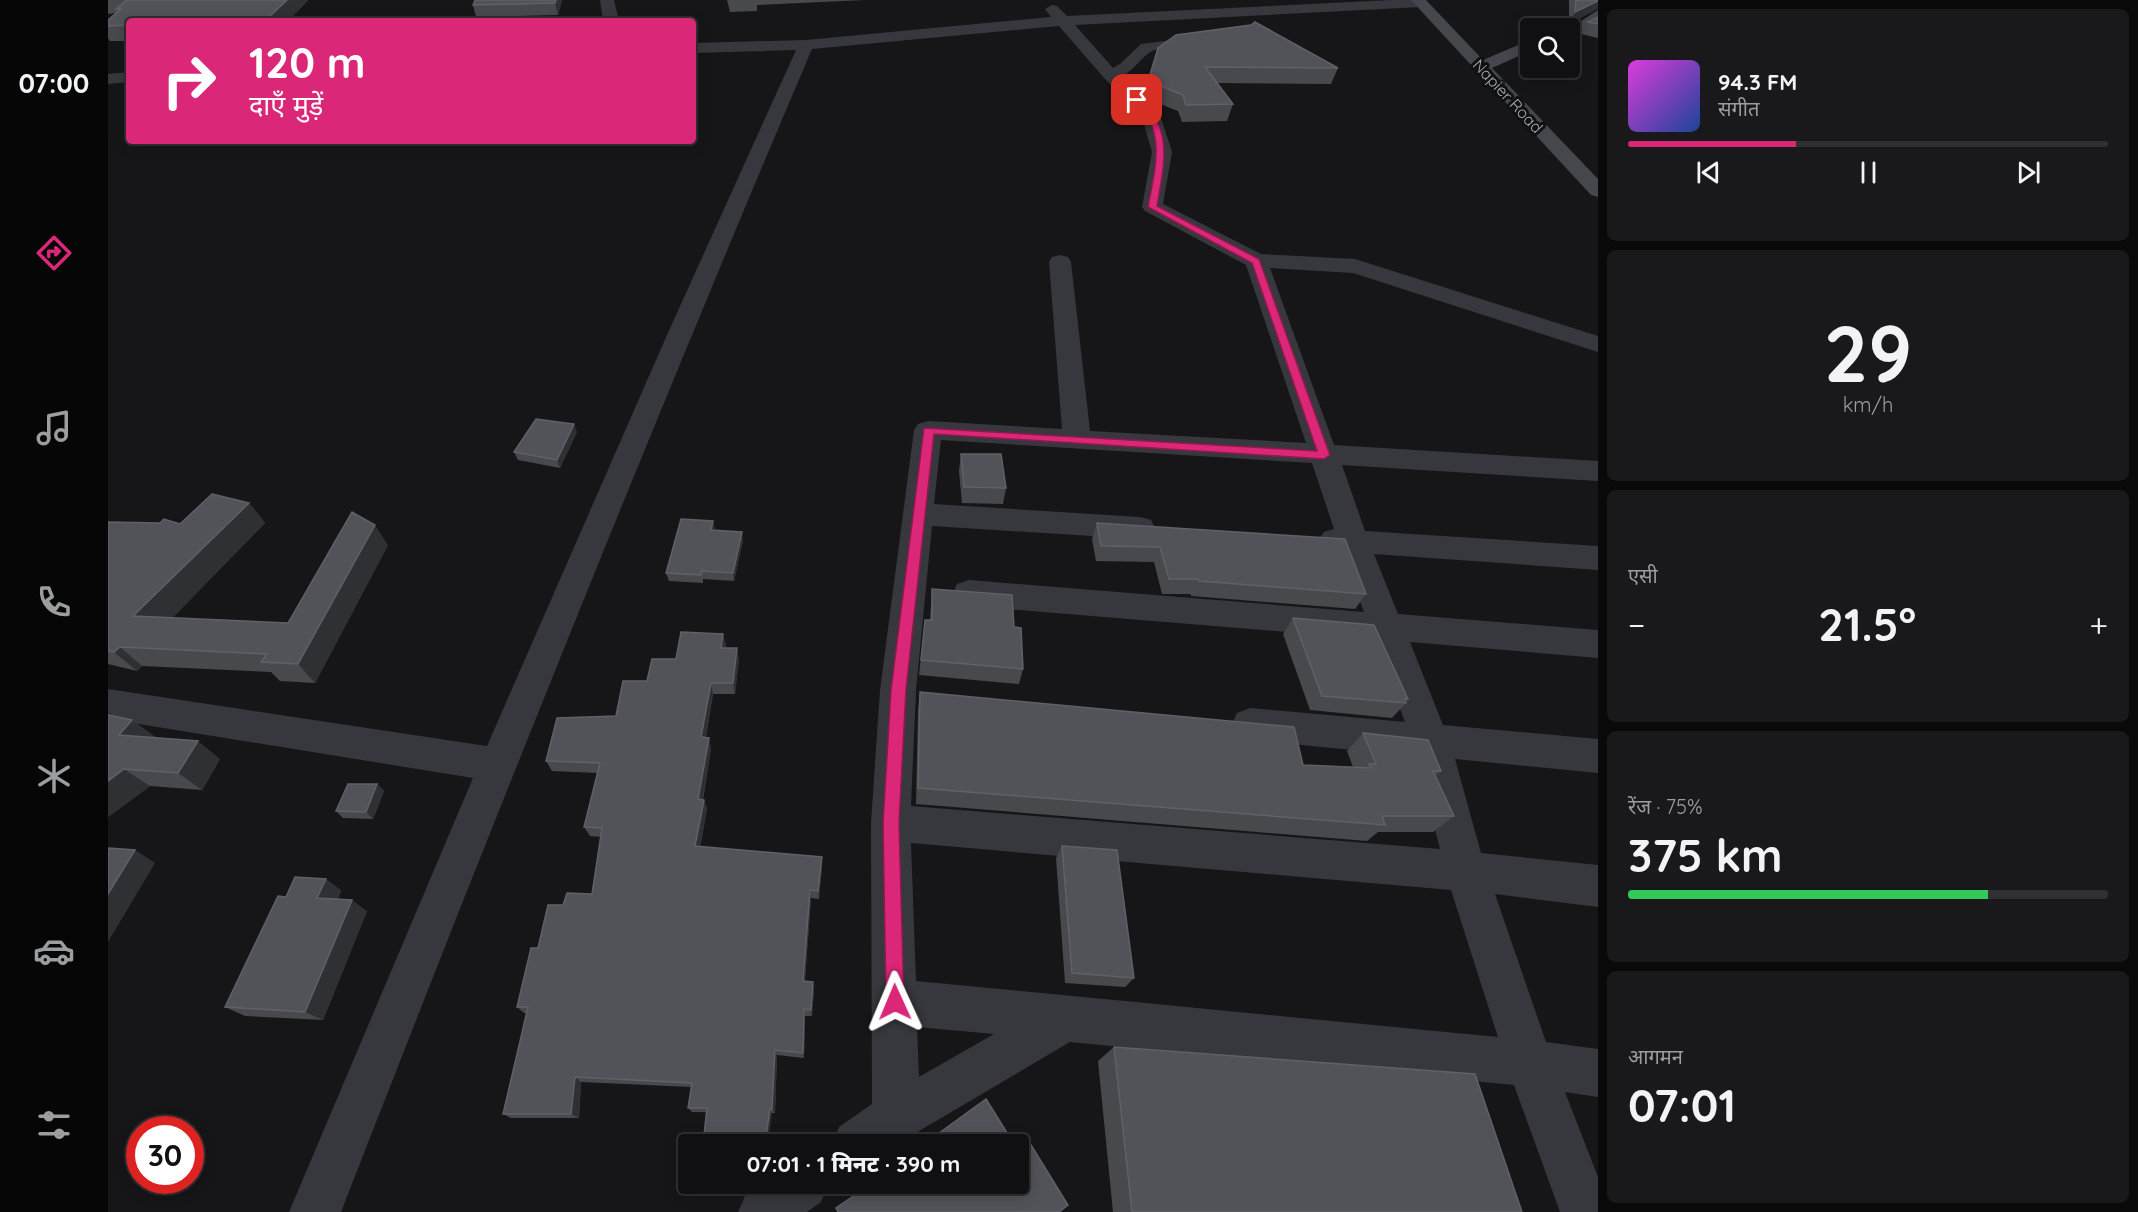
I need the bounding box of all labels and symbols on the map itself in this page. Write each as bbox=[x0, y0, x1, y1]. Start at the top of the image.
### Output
street label: Napier Road bbox=[1469, 55, 1547, 137]
pin bbox=[1111, 74, 1162, 125]
position arrow bbox=[863, 970, 927, 1034]
speed limit sign: 30 bbox=[126, 1116, 204, 1194]

